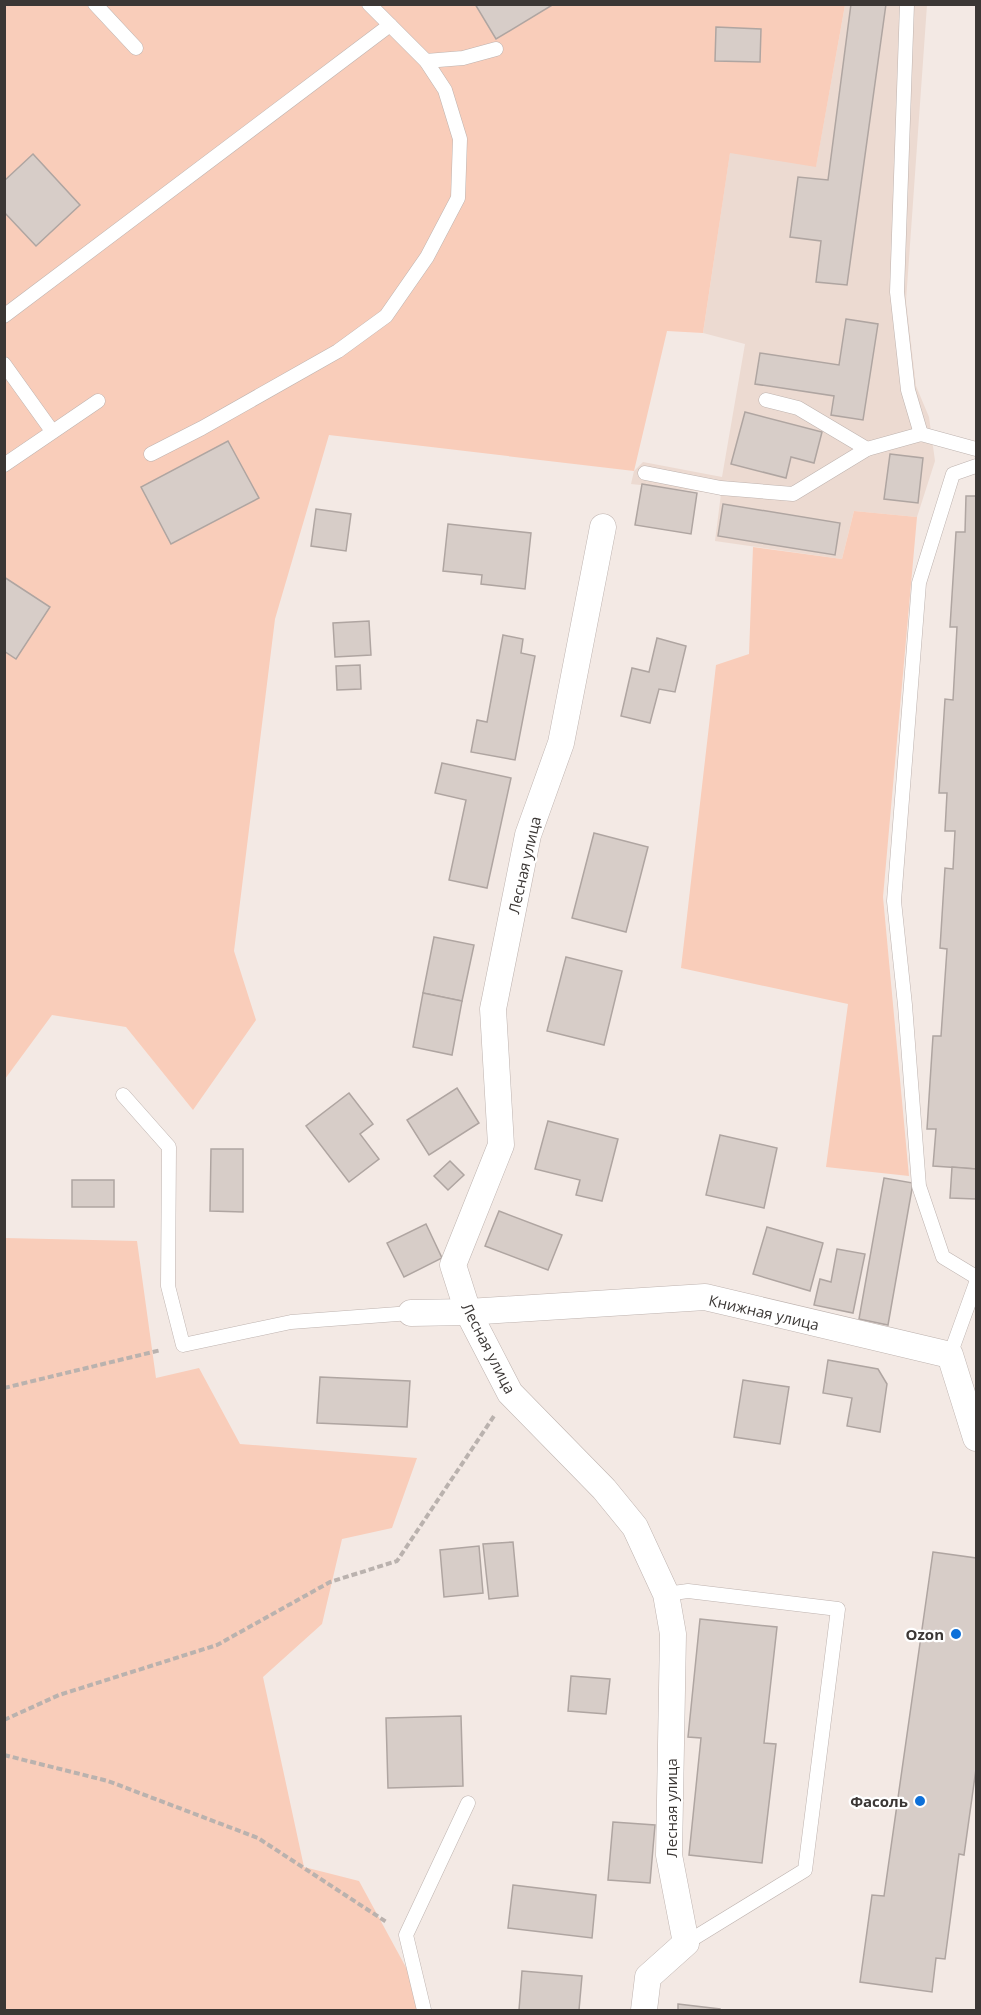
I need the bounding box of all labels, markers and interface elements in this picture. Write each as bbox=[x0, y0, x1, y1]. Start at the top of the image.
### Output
street label: Лесная улица bbox=[503, 814, 545, 916]
street label: Книжная улица bbox=[707, 1290, 821, 1334]
street label: Лесная улица bbox=[457, 1299, 521, 1397]
place label: Ozon bbox=[906, 1624, 944, 1644]
marker: Ozon bbox=[949, 1627, 963, 1641]
street label: Лесная улица bbox=[661, 1758, 681, 1858]
place label: Фасоль bbox=[850, 1791, 908, 1811]
marker: Фасоль bbox=[913, 1794, 927, 1808]

